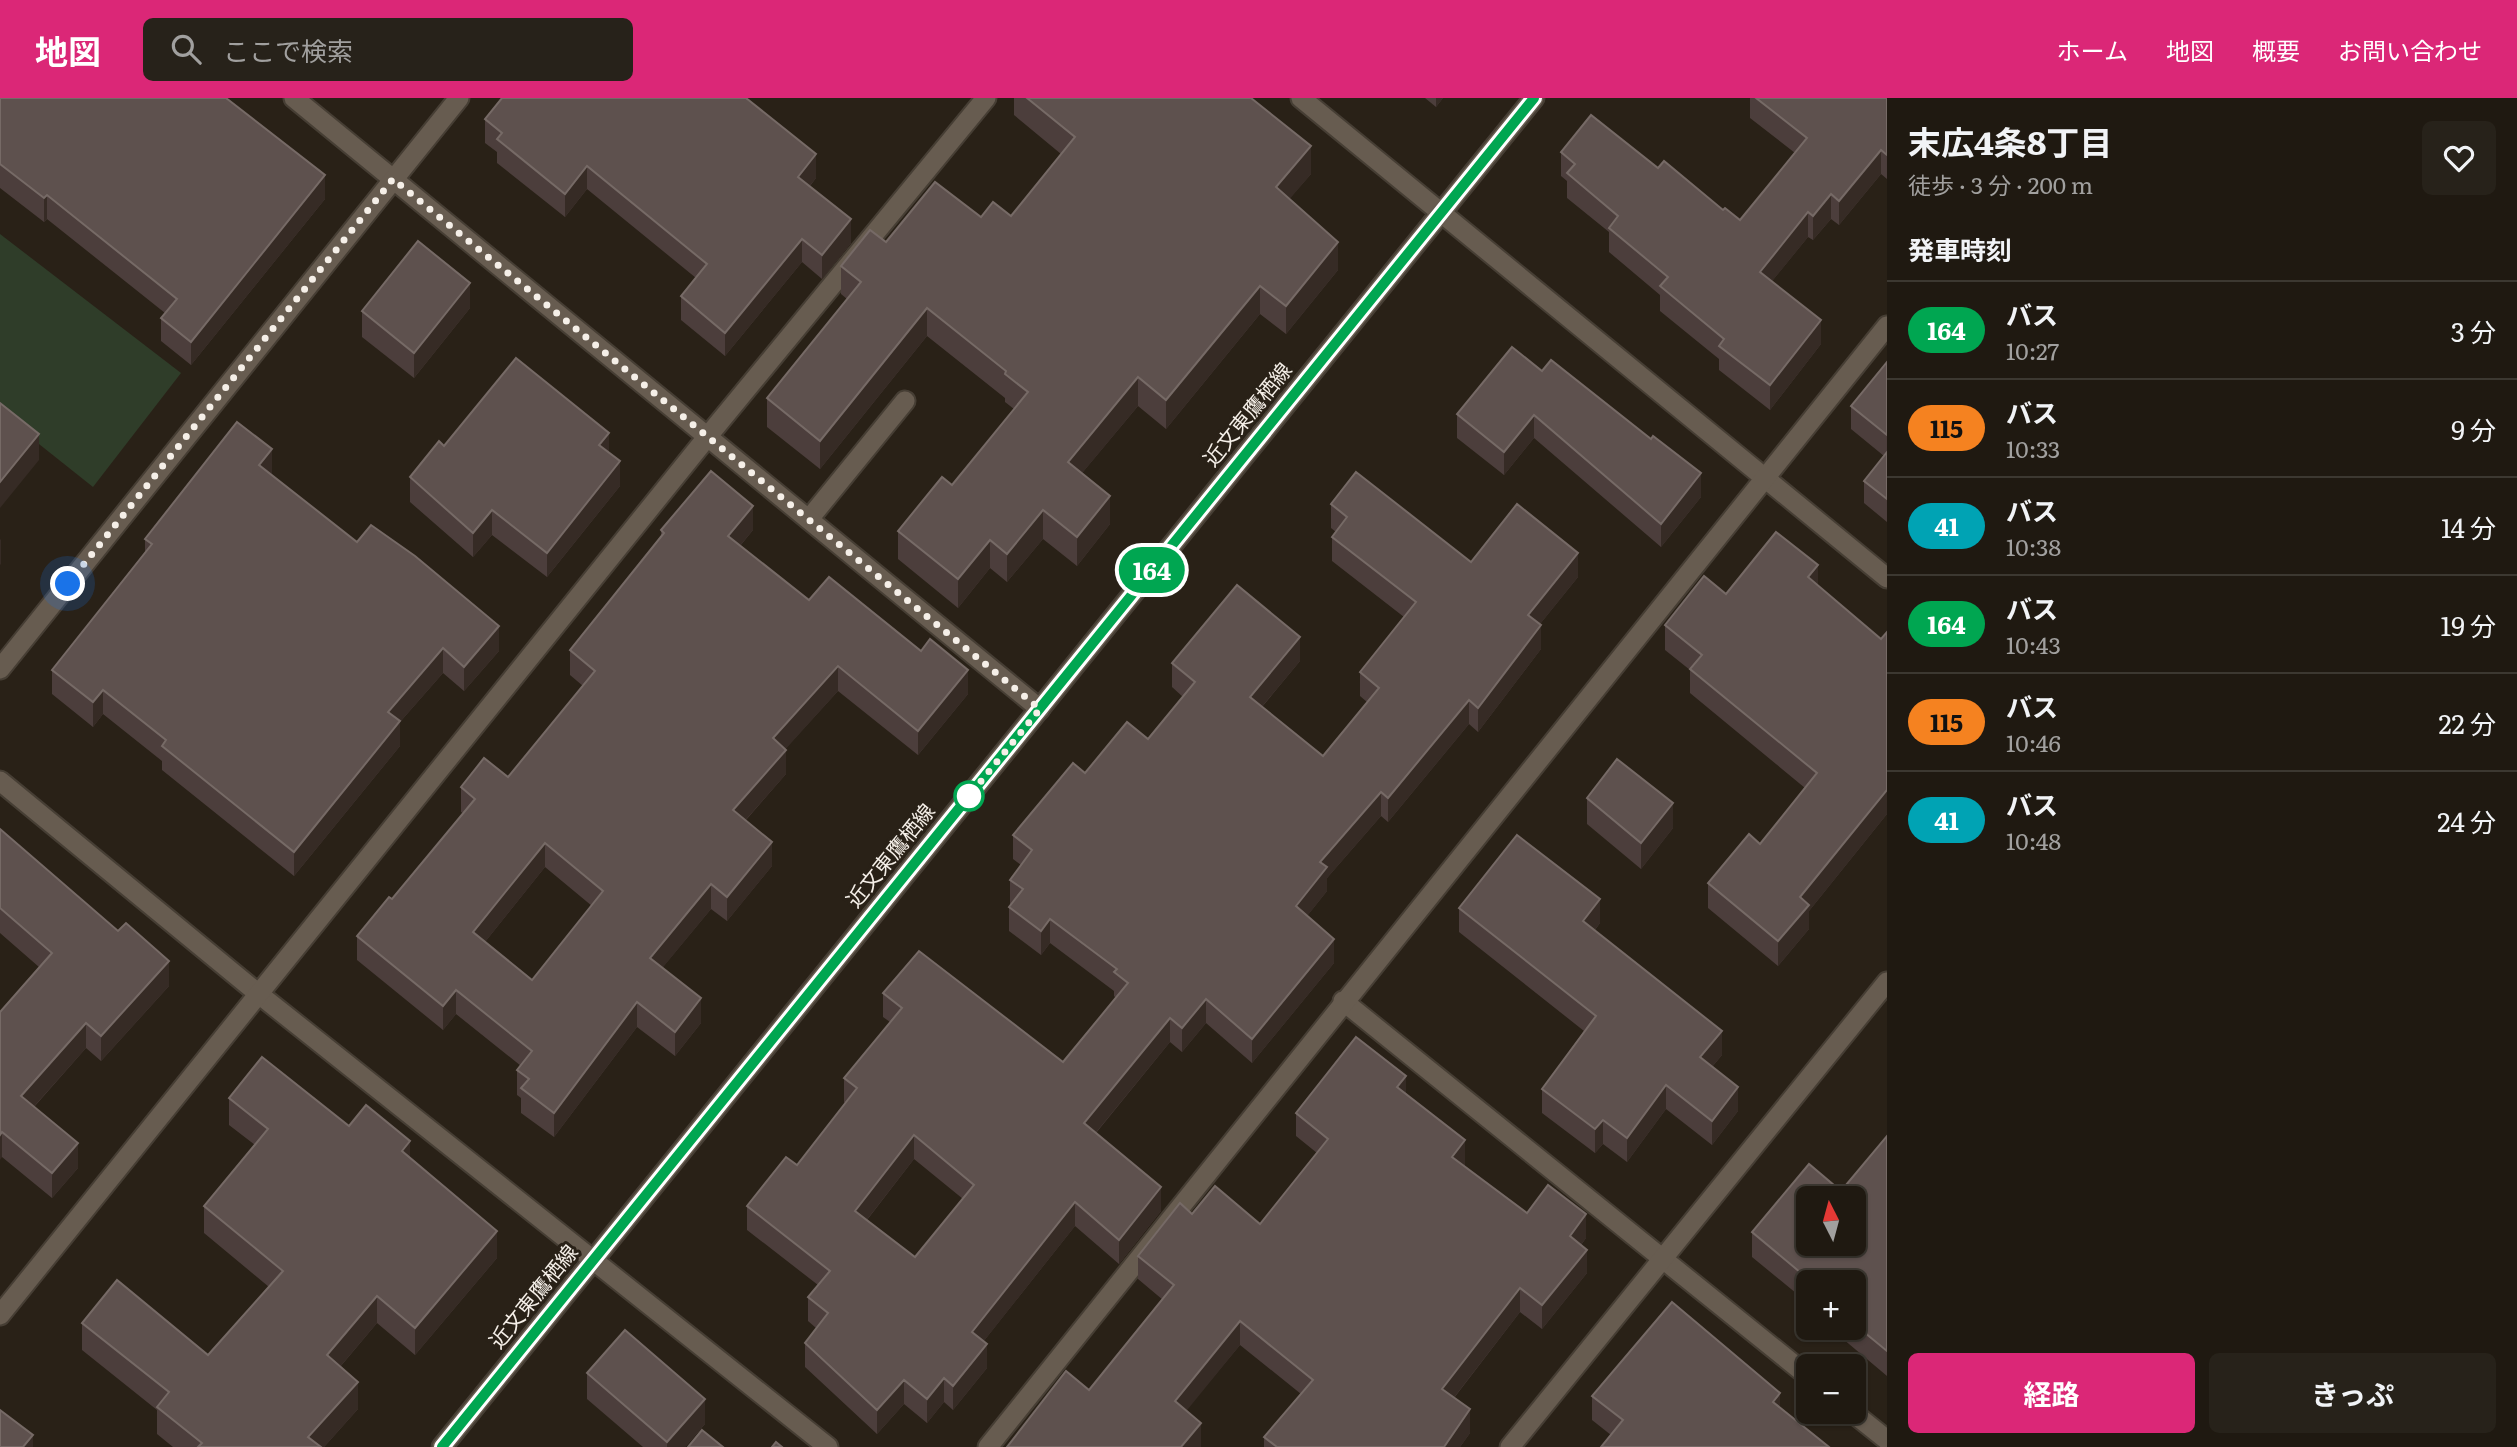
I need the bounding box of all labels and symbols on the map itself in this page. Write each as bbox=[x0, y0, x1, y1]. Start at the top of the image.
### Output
street label: 近文東鷹栖線 bbox=[1194, 355, 1298, 472]
line badge: 164 bbox=[1112, 547, 1192, 593]
your location bbox=[50, 566, 85, 601]
unlabelled marker bbox=[954, 781, 984, 811]
street label: 近文東鷹栖線 bbox=[837, 796, 941, 913]
north arrow bbox=[1796, 1186, 1866, 1256]
street label: 近文東鷹栖線 bbox=[480, 1237, 584, 1354]

